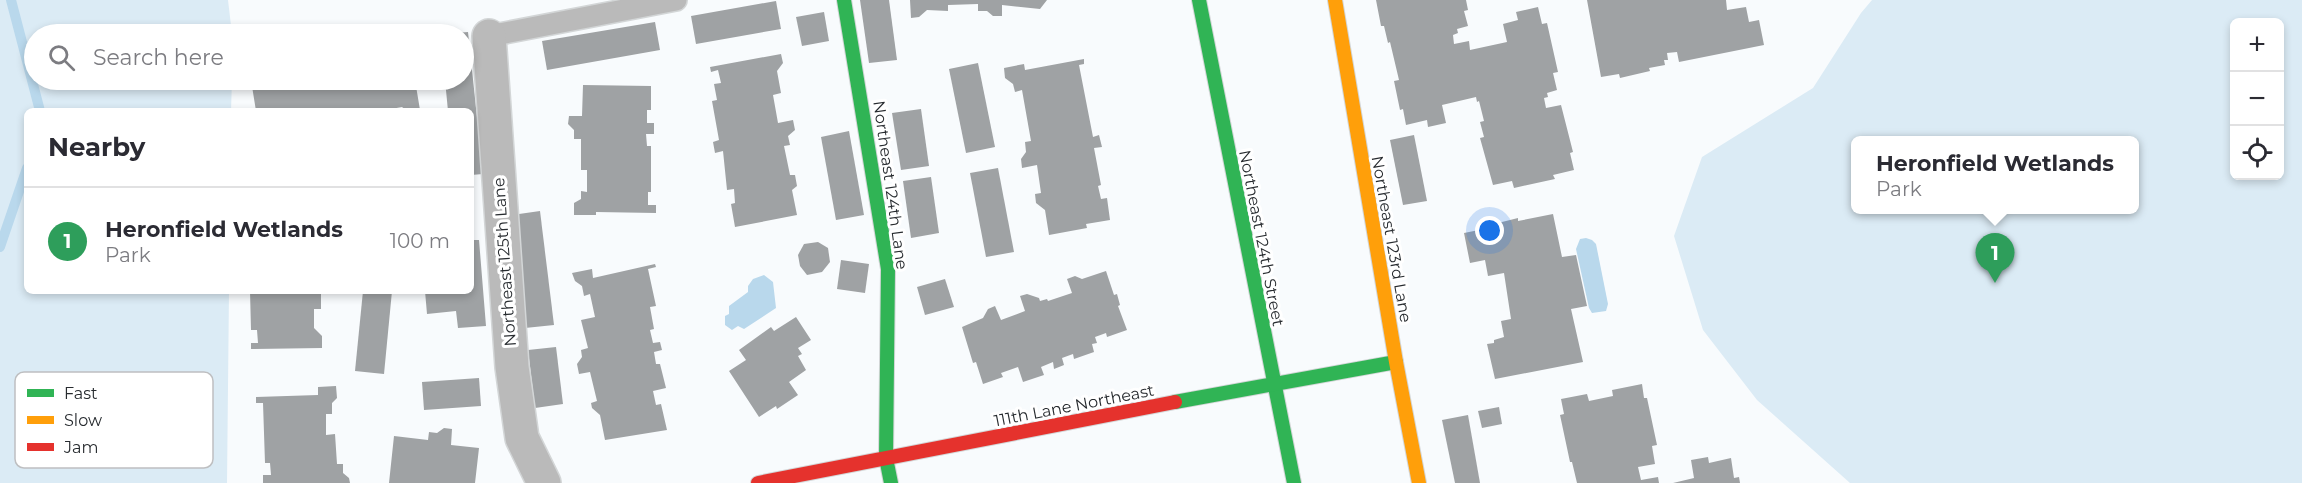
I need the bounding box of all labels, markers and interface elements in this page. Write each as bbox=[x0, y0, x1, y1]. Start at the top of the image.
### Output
map controls bbox=[2230, 18, 2284, 180]
button: + bbox=[2230, 18, 2284, 72]
search box bbox=[24, 24, 474, 90]
icon: search bbox=[45, 41, 78, 74]
text: Search here bbox=[93, 44, 224, 71]
button: − bbox=[2230, 72, 2284, 126]
street label: Northeast 124th Lane bbox=[869, 99, 912, 271]
button: locate bbox=[2230, 126, 2284, 180]
text: Nearby bbox=[48, 131, 145, 163]
popup bbox=[1851, 136, 2139, 214]
street label: Northeast 124th Street bbox=[1235, 148, 1288, 328]
text: Heronfield Wetlands bbox=[1876, 150, 2114, 177]
street label: Northeast 123rd Lane bbox=[1367, 154, 1416, 324]
street label: Northeast 125th Lane bbox=[489, 177, 520, 347]
text: Park bbox=[1876, 177, 1922, 201]
text: Heronfield Wetlands bbox=[105, 216, 343, 243]
your location bbox=[1475, 216, 1504, 245]
text: 1 bbox=[64, 229, 71, 253]
text: 100 m bbox=[390, 229, 450, 253]
pin: 1 bbox=[1976, 234, 2014, 283]
text: Park bbox=[105, 243, 151, 267]
legend bbox=[15, 372, 213, 468]
street label: 111th Lane Northeast bbox=[993, 381, 1156, 430]
text: Fast bbox=[64, 384, 98, 403]
text: Slow bbox=[64, 411, 102, 430]
text: Jam bbox=[63, 438, 98, 457]

